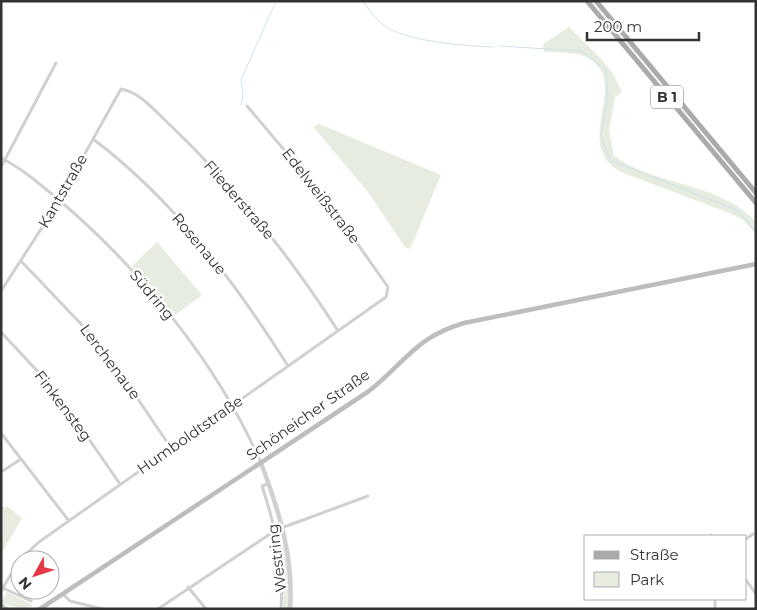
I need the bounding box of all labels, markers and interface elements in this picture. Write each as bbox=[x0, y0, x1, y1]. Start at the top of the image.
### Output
scale bar bbox=[587, 10, 700, 42]
text: 200 m bbox=[594, 17, 642, 36]
road number: B 1 bbox=[651, 85, 683, 108]
street label: Edelweißstraße bbox=[278, 144, 365, 247]
street label: Kantstraße bbox=[34, 150, 91, 231]
street label: Fliederstraße bbox=[200, 156, 279, 243]
street label: Rosenaue bbox=[168, 209, 231, 278]
street label: Südring bbox=[126, 266, 179, 324]
street label: Lerchenaue bbox=[76, 320, 145, 403]
street label: Schöneicher Straße bbox=[242, 365, 373, 464]
street label: Finkensteg bbox=[31, 366, 96, 445]
street label: Humboldtstraße bbox=[133, 391, 246, 478]
street label: Westring bbox=[263, 523, 290, 593]
legend bbox=[584, 535, 747, 600]
text: Straße bbox=[630, 545, 679, 564]
north arrow bbox=[10, 550, 60, 600]
text: Park bbox=[630, 570, 664, 589]
text: N bbox=[15, 573, 36, 593]

